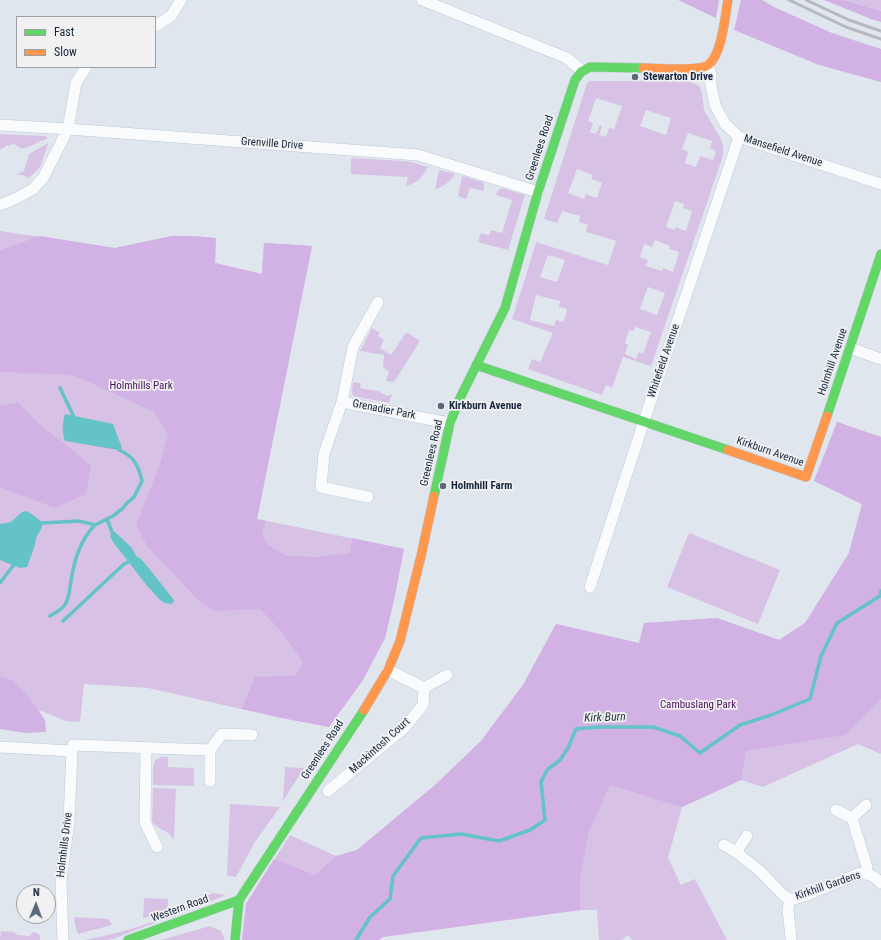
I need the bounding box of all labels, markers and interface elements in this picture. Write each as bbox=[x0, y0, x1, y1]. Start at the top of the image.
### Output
legend bbox=[16, 16, 156, 68]
text: Fast bbox=[54, 25, 74, 39]
text: Slow bbox=[54, 45, 77, 59]
place label: Stewarton Drive bbox=[643, 70, 713, 84]
marker: Stewarton Drive bbox=[630, 72, 640, 82]
street label: Greenlees Road bbox=[523, 114, 557, 182]
street label: Mansefield Avenue bbox=[742, 132, 824, 170]
street label: Grenville Drive bbox=[241, 135, 303, 153]
street label: Whitefield Avenue bbox=[645, 322, 683, 400]
street label: Holmhill Avenue bbox=[815, 327, 851, 397]
park label: Holmhills Park bbox=[109, 379, 173, 393]
street label: Grenadier Park bbox=[351, 397, 417, 423]
place label: Kirkburn Avenue bbox=[449, 399, 522, 413]
marker: Kirkburn Avenue bbox=[436, 401, 446, 411]
street label: Greenlees Road bbox=[418, 418, 446, 488]
street label: Kirkburn Avenue bbox=[735, 434, 805, 470]
place label: Holmhill Farm bbox=[451, 479, 512, 493]
marker: Holmhill Farm bbox=[438, 481, 448, 491]
park label: Cambuslang Park bbox=[660, 698, 736, 712]
water label: Kirk Burn bbox=[584, 710, 626, 726]
street label: Mackintosh Court bbox=[347, 715, 413, 777]
street label: Greenlees Road bbox=[299, 718, 347, 782]
street label: Holmhills Drive bbox=[54, 812, 76, 878]
street label: Kirkhill Gardens bbox=[794, 869, 862, 903]
north arrow bbox=[16, 884, 56, 924]
text: N bbox=[33, 886, 40, 899]
street label: Western Road bbox=[150, 893, 210, 925]

